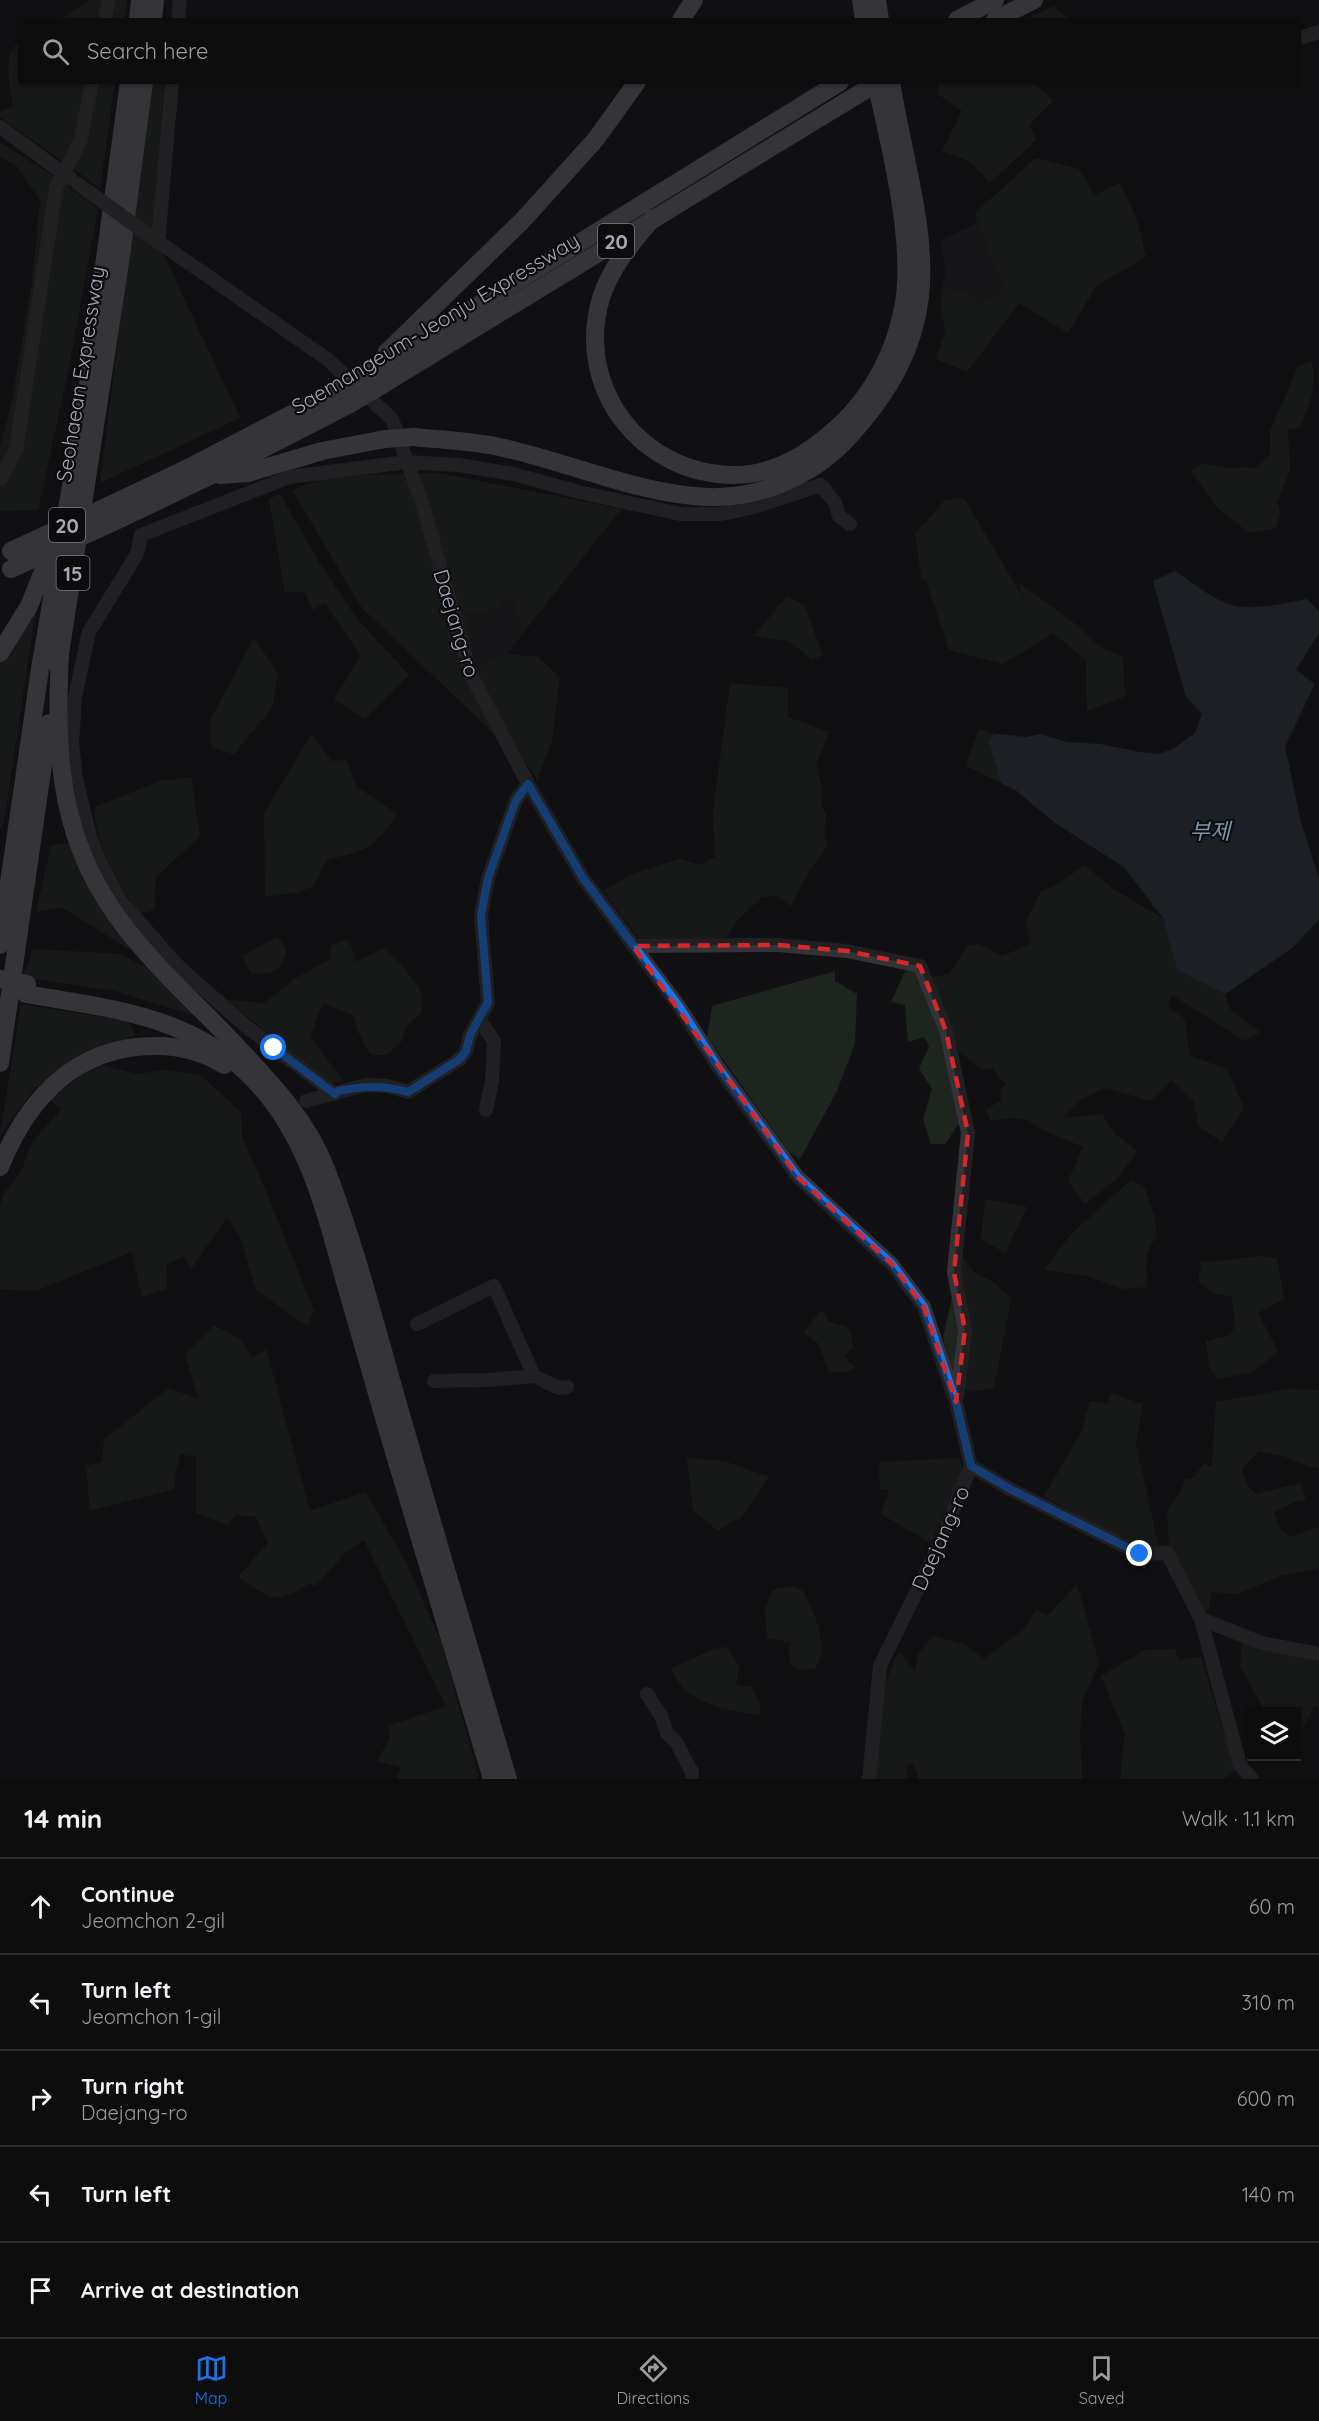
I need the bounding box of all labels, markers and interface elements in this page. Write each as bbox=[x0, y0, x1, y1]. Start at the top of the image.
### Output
search box bbox=[18, 18, 1301, 84]
icon: search bbox=[39, 35, 72, 68]
text: Search here bbox=[87, 37, 208, 65]
road number: 20 bbox=[598, 224, 634, 258]
street label: Saemangeum-Jeonju Expressway bbox=[287, 227, 583, 419]
street label: Seohaean Expressway bbox=[50, 264, 110, 484]
road number: 20 bbox=[49, 508, 85, 542]
road number: 15 bbox=[56, 556, 90, 590]
street label: Daejang-ro bbox=[428, 566, 486, 680]
water label: 부제 bbox=[1190, 817, 1233, 845]
route start bbox=[260, 1034, 286, 1060]
street label: Daejang-ro bbox=[905, 1482, 975, 1594]
route end bbox=[1126, 1540, 1152, 1566]
map controls bbox=[1247, 1707, 1301, 1761]
button: layers bbox=[1247, 1707, 1301, 1761]
text: 14 min bbox=[24, 1802, 102, 1835]
text: Walk · 1.1 km bbox=[1182, 1806, 1295, 1831]
text: Continue bbox=[81, 1880, 175, 1908]
icon: ahead bbox=[24, 1890, 57, 1923]
text: 60 m bbox=[1249, 1894, 1295, 1919]
text: Jeomchon 2-gil bbox=[81, 1908, 225, 1933]
text: Turn left bbox=[81, 1976, 171, 2004]
icon: left bbox=[24, 1986, 57, 2019]
text: 310 m bbox=[1242, 1990, 1295, 2015]
text: Jeomchon 1-gil bbox=[81, 2004, 221, 2029]
text: Turn right bbox=[81, 2072, 185, 2100]
icon: right bbox=[24, 2082, 57, 2115]
text: 600 m bbox=[1237, 2086, 1295, 2111]
text: Daejang-ro bbox=[81, 2100, 188, 2125]
icon: left bbox=[24, 2178, 57, 2211]
text: Turn left bbox=[81, 2180, 171, 2208]
text: 140 m bbox=[1242, 2182, 1295, 2207]
icon: arrive bbox=[24, 2274, 57, 2307]
text: Arrive at destination bbox=[81, 2276, 299, 2304]
tab: Map bbox=[195, 2352, 228, 2408]
tab: Directions bbox=[617, 2352, 690, 2408]
tab: Saved bbox=[1079, 2352, 1124, 2408]

